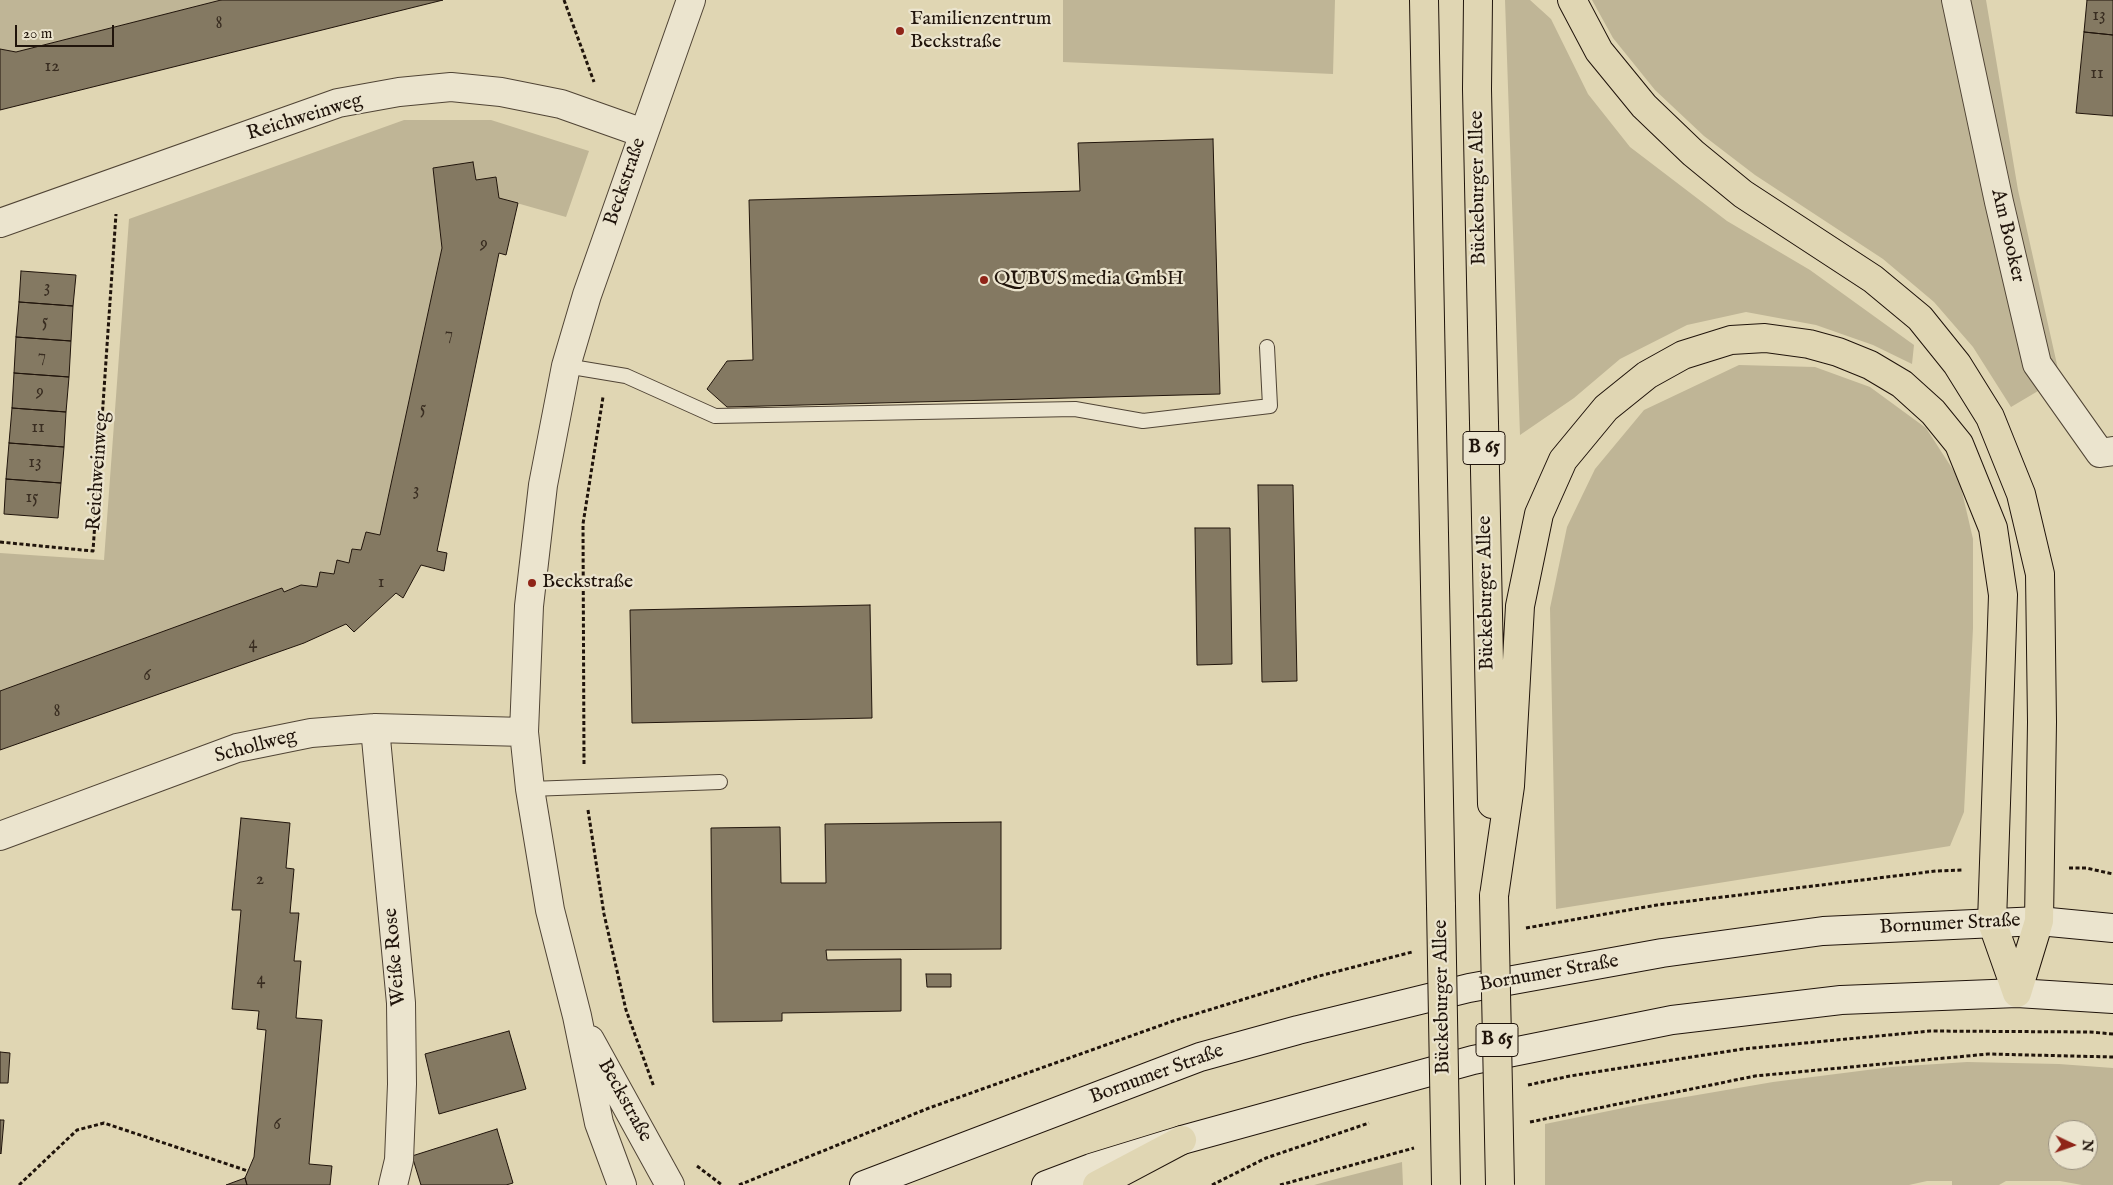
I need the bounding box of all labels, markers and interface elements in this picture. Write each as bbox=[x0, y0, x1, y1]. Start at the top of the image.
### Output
house number: 13 bbox=[2092, 5, 2106, 27]
place label: Familienzentrum Beckstraße bbox=[910, 8, 1051, 55]
house number: 8 bbox=[215, 13, 223, 35]
scale bar bbox=[18, 15, 116, 47]
text: 20 m bbox=[23, 24, 52, 43]
marker: Familienzentrum Beckstraße bbox=[894, 25, 906, 37]
house number: 12 bbox=[44, 56, 60, 78]
house number: 11 bbox=[2090, 63, 2104, 85]
street label: Reichweinweg bbox=[244, 89, 366, 147]
street label: Bückeburger Allee bbox=[1466, 110, 1492, 266]
street label: Beckstraße bbox=[600, 135, 652, 229]
street label: Am Booker bbox=[1985, 187, 2029, 285]
house number: 9 bbox=[480, 233, 488, 255]
place label: QUBUS media GmbH bbox=[994, 268, 1184, 292]
marker: QUBUS media GmbH bbox=[978, 274, 990, 286]
house number: 3 bbox=[44, 277, 50, 299]
house number: 5 bbox=[42, 311, 48, 333]
house number: 7 bbox=[445, 324, 453, 346]
house number: 7 bbox=[38, 346, 46, 368]
house number: 9 bbox=[36, 381, 44, 403]
house number: 5 bbox=[420, 398, 426, 420]
street label: Reichweinweg bbox=[83, 411, 115, 531]
house number: 11 bbox=[31, 417, 45, 439]
road number: B 65 bbox=[1463, 432, 1505, 464]
house number: 13 bbox=[28, 452, 42, 474]
house number: 3 bbox=[413, 480, 419, 502]
house number: 15 bbox=[25, 487, 39, 509]
street label: Bückeburger Allee bbox=[1474, 515, 1500, 671]
place label: Beckstraße bbox=[542, 571, 633, 595]
house number: 1 bbox=[378, 572, 384, 594]
marker: Beckstraße bbox=[526, 577, 538, 589]
house number: 4 bbox=[249, 633, 257, 655]
house number: 6 bbox=[143, 665, 151, 687]
house number: 8 bbox=[53, 701, 61, 723]
street label: Schollweg bbox=[212, 725, 300, 769]
house number: 2 bbox=[256, 869, 264, 891]
street label: Weiße Rose bbox=[380, 907, 412, 1007]
street label: Bornumer Straße bbox=[1879, 909, 2021, 941]
street label: Bückeburger Allee bbox=[1430, 919, 1456, 1075]
street label: Bornumer Straße bbox=[1477, 950, 1621, 998]
house number: 4 bbox=[257, 969, 265, 991]
road number: B 65 bbox=[1476, 1024, 1518, 1056]
street label: Bornumer Straße bbox=[1087, 1040, 1227, 1110]
street label: Beckstraße bbox=[591, 1055, 657, 1147]
house number: 6 bbox=[273, 1114, 281, 1136]
north arrow bbox=[2048, 1120, 2098, 1170]
text: N bbox=[2078, 1139, 2096, 1152]

